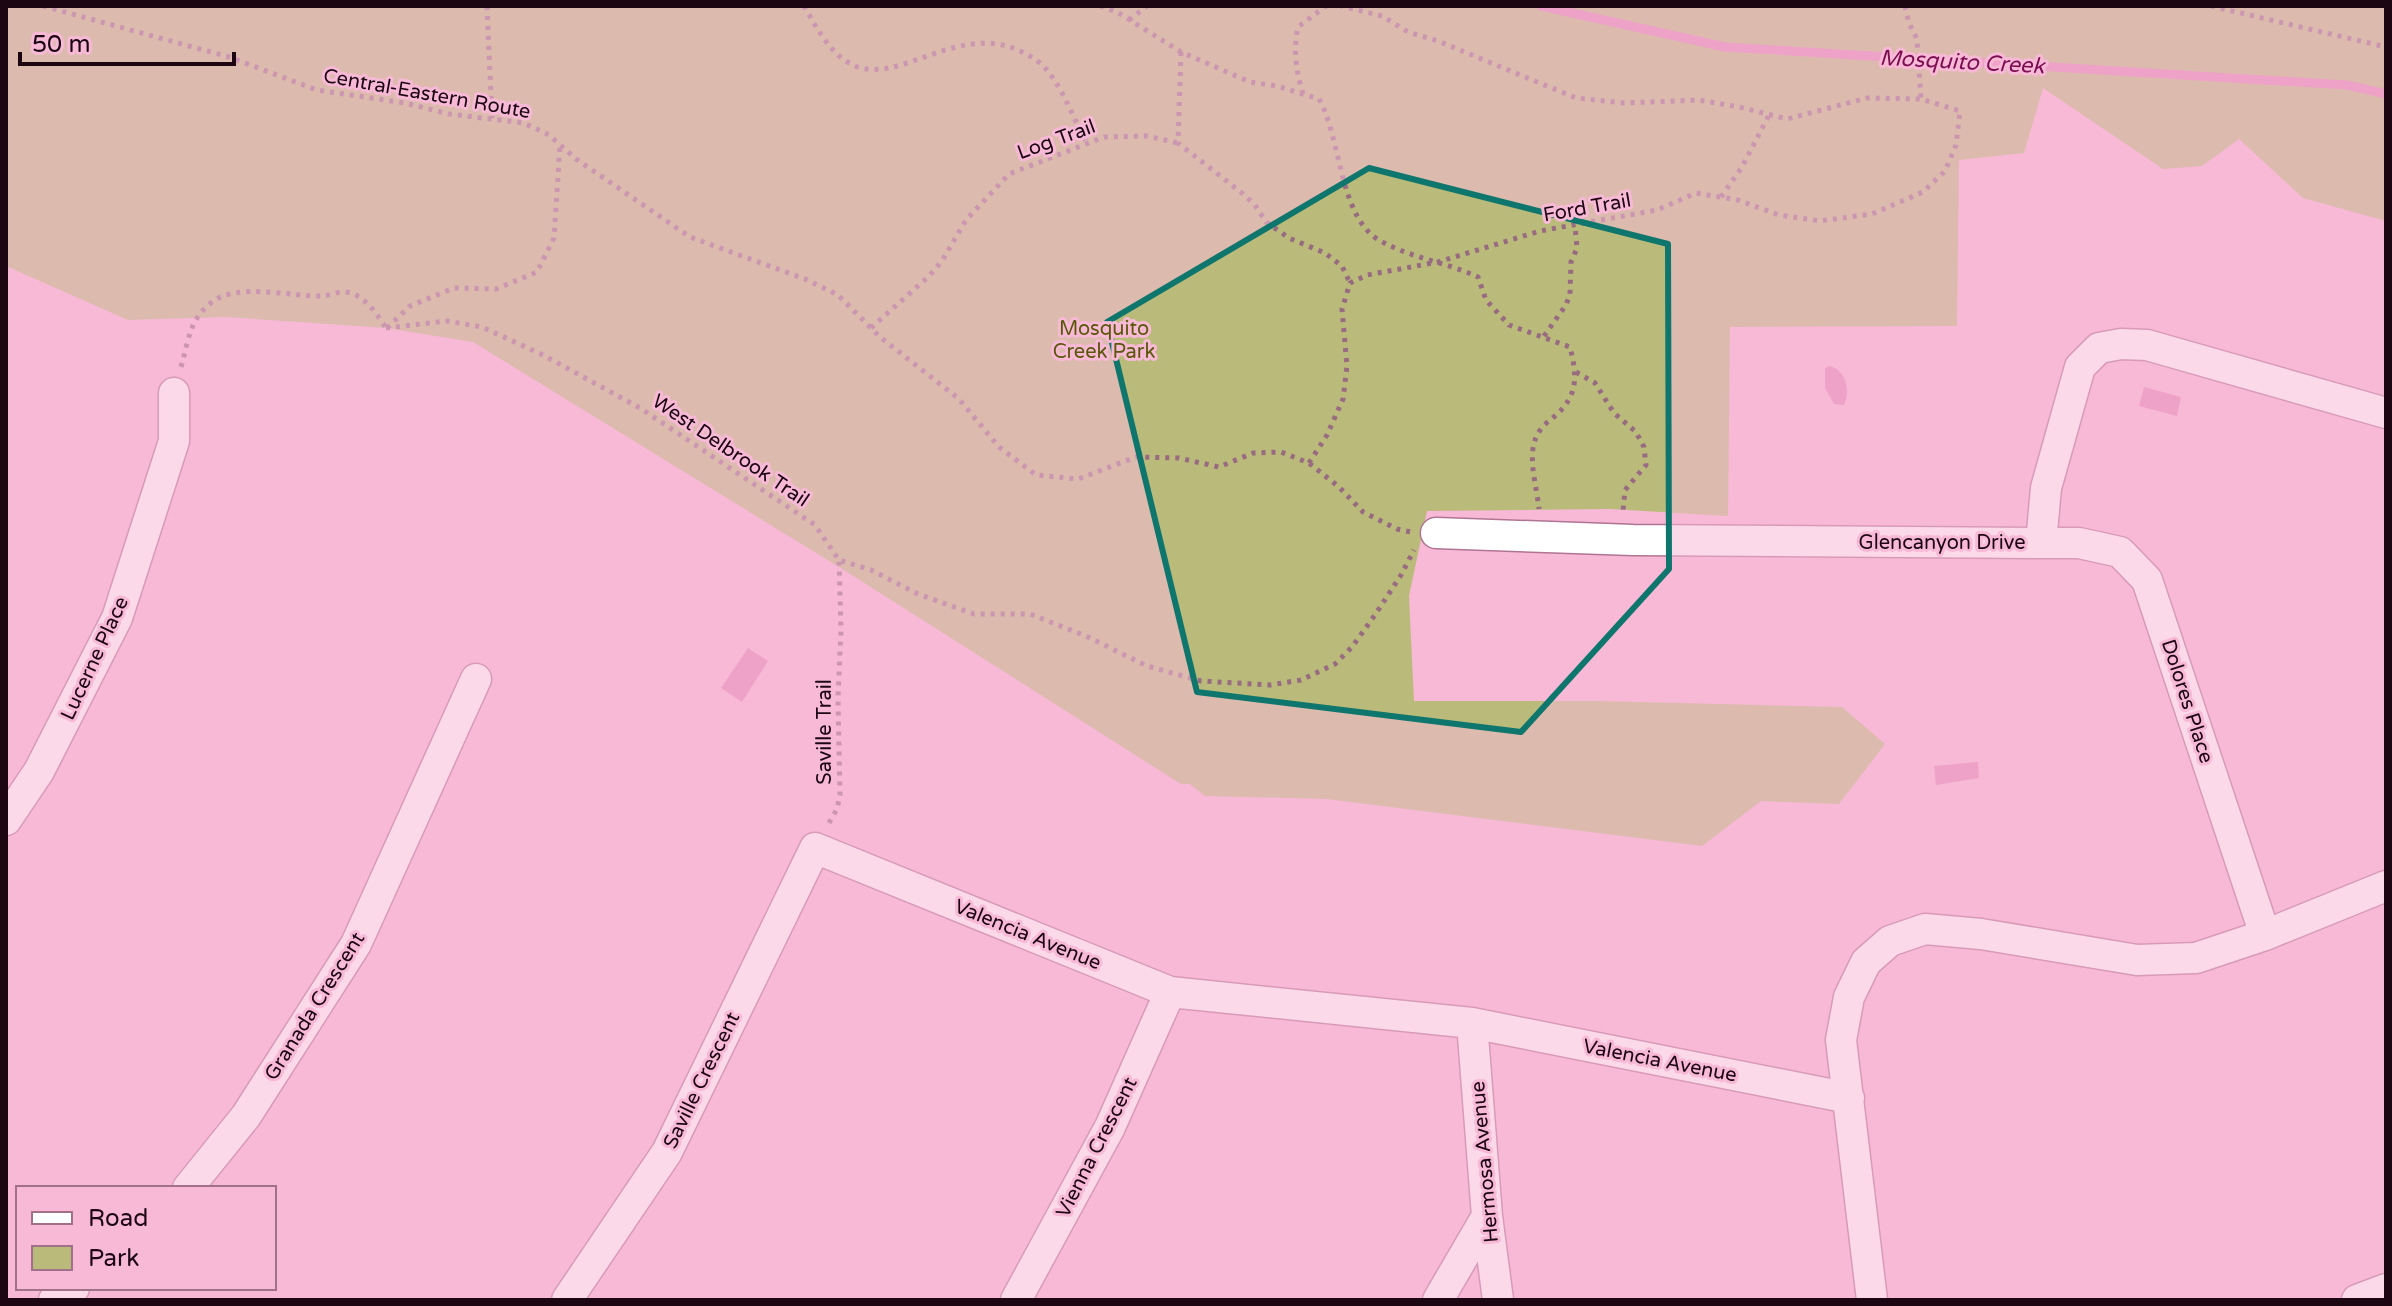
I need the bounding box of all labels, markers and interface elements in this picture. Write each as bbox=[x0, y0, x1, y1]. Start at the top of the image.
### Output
scale bar bbox=[20, 16, 234, 66]
text: 50 m bbox=[32, 30, 90, 59]
water label: Mosquito Creek bbox=[1879, 45, 2047, 79]
street label: Central-Eastern Route bbox=[321, 64, 532, 124]
street label: Log Trail bbox=[1014, 115, 1099, 165]
street label: Ford Trail bbox=[1541, 188, 1633, 227]
park label: Mosquito Creek Park bbox=[1053, 317, 1155, 364]
street label: West Delbrook Trail bbox=[647, 389, 814, 512]
street label: Glencanyon Drive bbox=[1859, 531, 2025, 555]
street label: Lucerne Place bbox=[56, 593, 134, 724]
street label: Dolores Place bbox=[2156, 636, 2218, 766]
street label: Saville Trail bbox=[813, 679, 837, 785]
street label: Valencia Avenue bbox=[951, 895, 1105, 975]
street label: Granada Crescent bbox=[260, 928, 370, 1085]
street label: Saville Crescent bbox=[658, 1008, 745, 1153]
street label: Valencia Avenue bbox=[1581, 1034, 1739, 1088]
street label: Vienna Crescent bbox=[1051, 1073, 1143, 1222]
street label: Hermosa Avenue bbox=[1466, 1080, 1504, 1244]
legend bbox=[16, 1186, 276, 1290]
text: Road bbox=[88, 1204, 148, 1233]
text: Park bbox=[88, 1244, 139, 1273]

